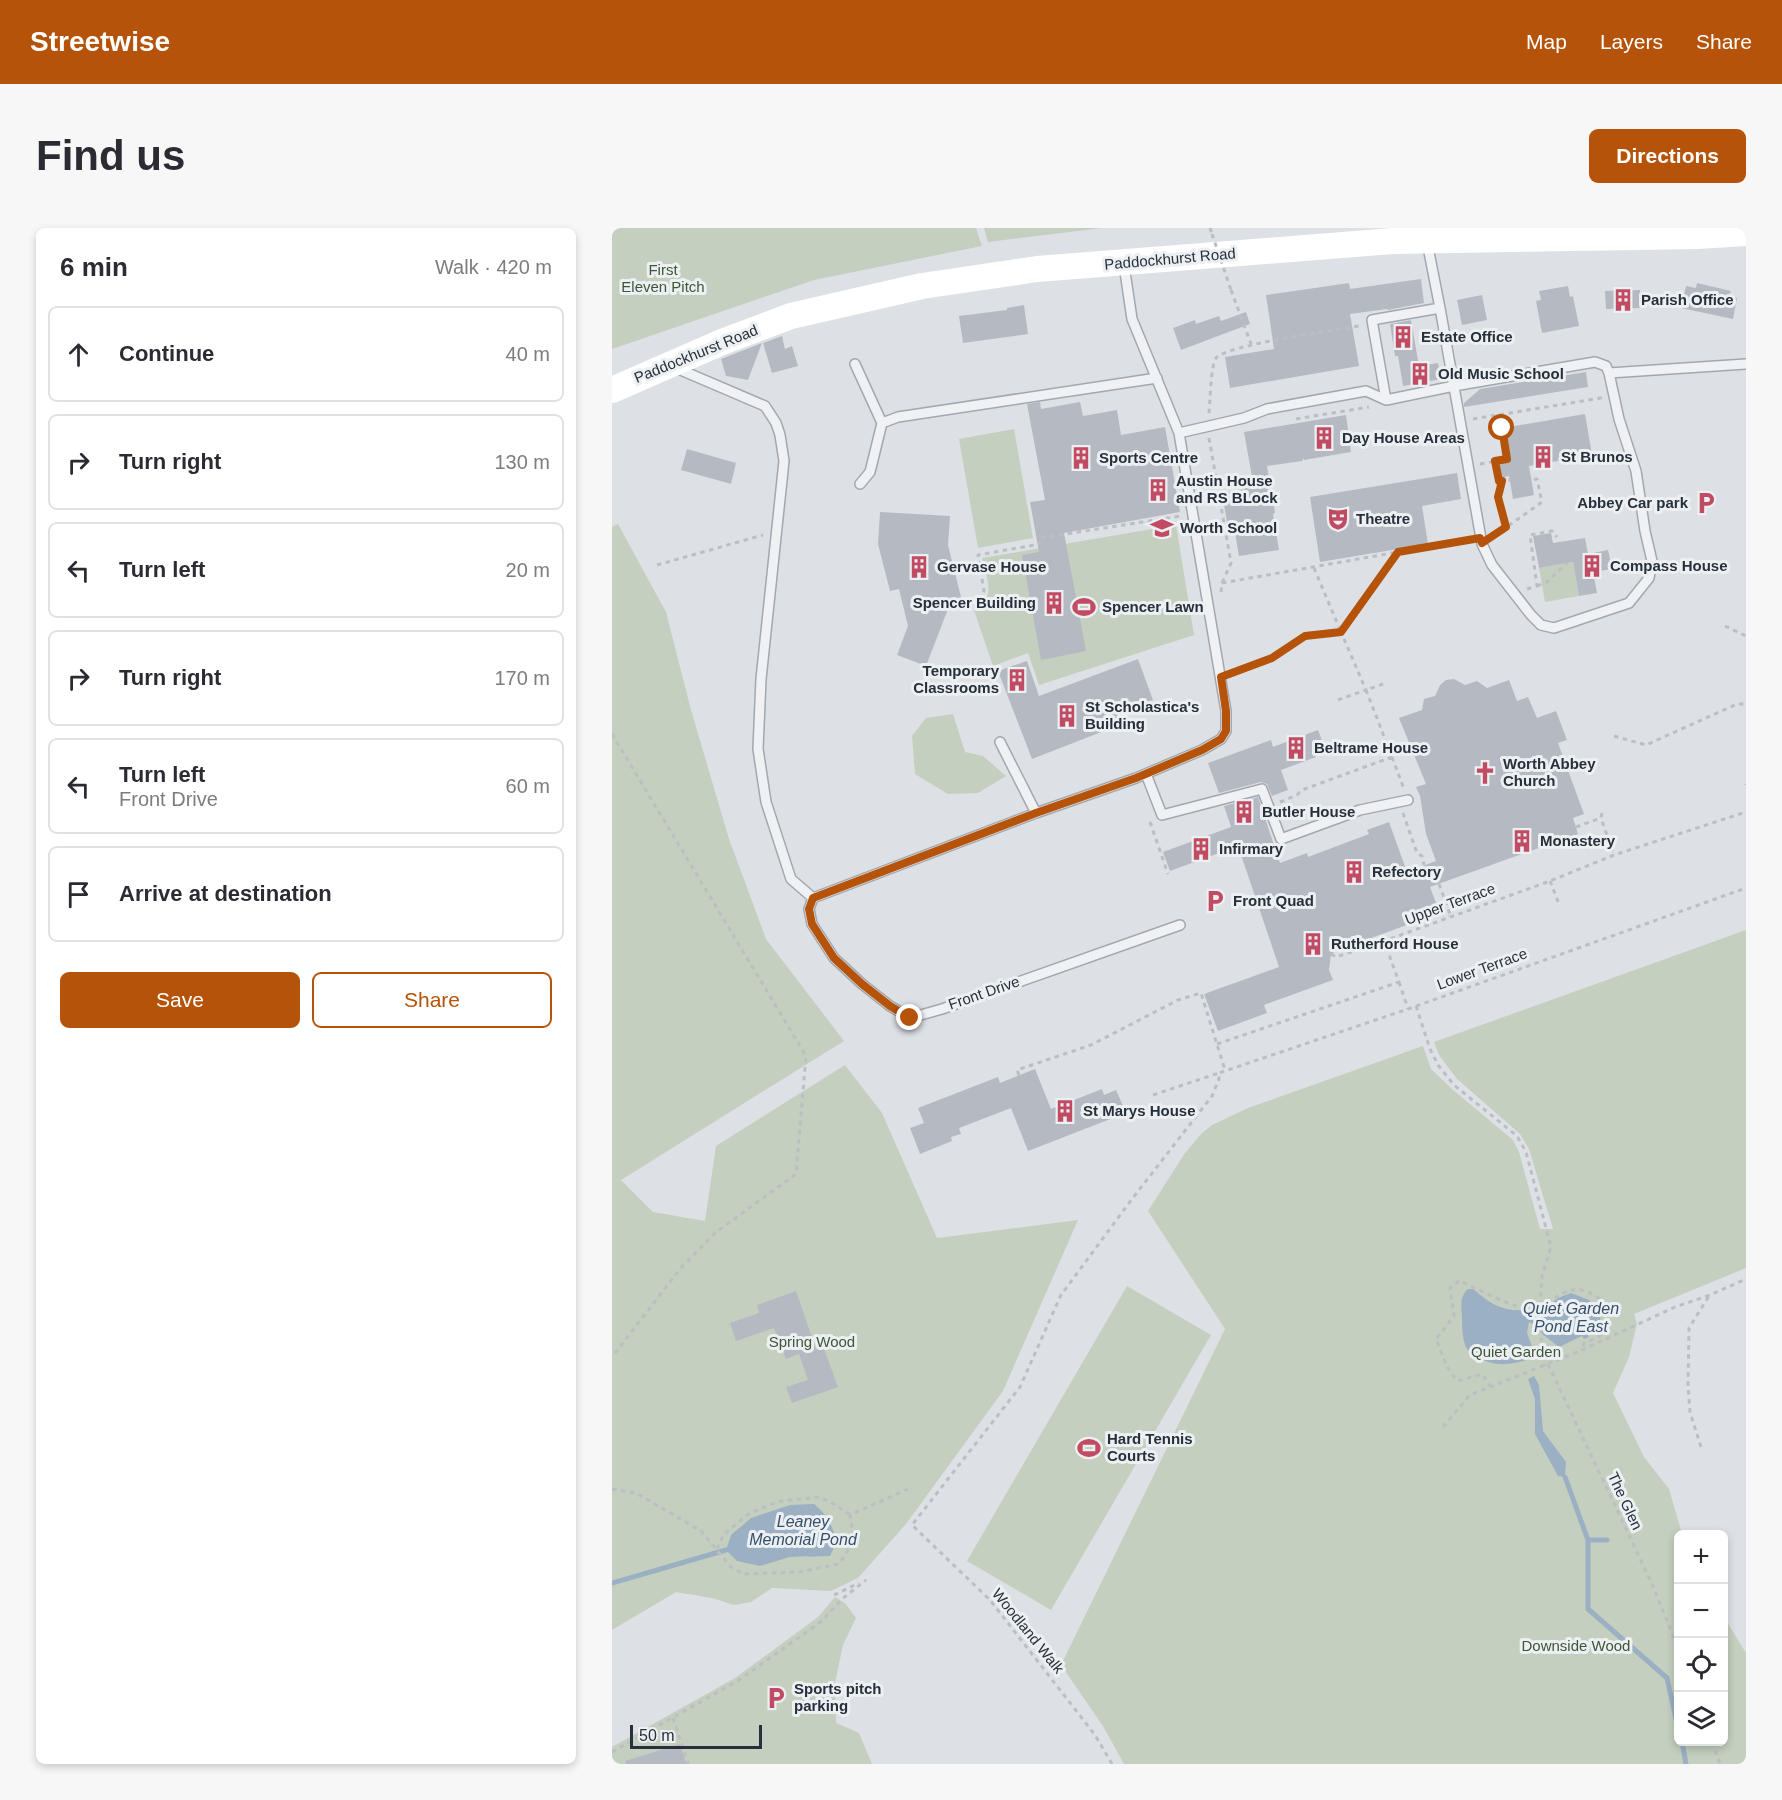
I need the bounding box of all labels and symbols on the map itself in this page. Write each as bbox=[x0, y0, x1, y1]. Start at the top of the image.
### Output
street label: Paddockhurst Road bbox=[1104, 244, 1236, 273]
park label: First Eleven Pitch bbox=[621, 261, 705, 295]
building icon: Parish Office bbox=[1610, 287, 1636, 313]
place label: Parish Office bbox=[1641, 291, 1734, 308]
street label: Paddockhurst Road bbox=[632, 321, 760, 386]
building icon: Estate Office bbox=[1390, 324, 1416, 350]
place label: Estate Office bbox=[1421, 328, 1513, 345]
building icon: Old Music School bbox=[1407, 361, 1433, 387]
place label: Old Music School bbox=[1438, 365, 1564, 382]
route start bbox=[1488, 414, 1514, 440]
building icon: Day House Areas bbox=[1311, 425, 1337, 451]
place label: Day House Areas bbox=[1342, 429, 1465, 446]
building icon: St Brunos bbox=[1530, 444, 1556, 470]
building icon: Sports Centre bbox=[1068, 445, 1094, 471]
place label: St Brunos bbox=[1561, 448, 1633, 465]
place label: Sports Centre bbox=[1099, 449, 1198, 466]
place label: Austin House and RS BLock bbox=[1176, 472, 1278, 506]
building icon: Austin House and RS BLock bbox=[1145, 477, 1171, 503]
parking icon: Abbey Car park bbox=[1693, 490, 1719, 516]
place label: Abbey Car park bbox=[1577, 494, 1689, 511]
theatre icon: Theatre bbox=[1325, 506, 1351, 532]
place label: Theatre bbox=[1356, 510, 1410, 527]
school or university icon: Worth School bbox=[1149, 515, 1175, 541]
place label: Worth School bbox=[1180, 519, 1277, 536]
building icon: Compass House bbox=[1579, 553, 1605, 579]
building icon: Gervase House bbox=[906, 554, 932, 580]
place label: Compass House bbox=[1610, 557, 1728, 574]
place label: Gervase House bbox=[937, 558, 1046, 575]
building icon: Spencer Building bbox=[1041, 590, 1067, 616]
place label: Spencer Building bbox=[913, 594, 1036, 611]
sports icon: Spencer Lawn bbox=[1071, 594, 1097, 620]
place label: Spencer Lawn bbox=[1102, 598, 1204, 615]
place label: Temporary Classrooms bbox=[913, 662, 1000, 696]
building icon: Temporary Classrooms bbox=[1004, 667, 1030, 693]
place label: St Scholastica's Building bbox=[1085, 698, 1199, 732]
building icon: St Scholastica's Building bbox=[1054, 703, 1080, 729]
building icon: Beltrame House bbox=[1283, 735, 1309, 761]
place label: Beltrame House bbox=[1314, 739, 1428, 756]
place label: Worth Abbey Church bbox=[1503, 755, 1596, 789]
church icon: Worth Abbey Church bbox=[1472, 760, 1498, 786]
building icon: Butler House bbox=[1231, 799, 1257, 825]
place label: Butler House bbox=[1262, 803, 1355, 820]
building icon: Monastery bbox=[1509, 828, 1535, 854]
place label: Monastery bbox=[1540, 832, 1616, 849]
building icon: Infirmary bbox=[1188, 836, 1214, 862]
place label: Infirmary bbox=[1219, 840, 1284, 857]
building icon: Refectory bbox=[1341, 859, 1367, 885]
place label: Refectory bbox=[1372, 863, 1442, 880]
street label: Upper Terrace bbox=[1402, 879, 1497, 928]
parking icon: Front Quad bbox=[1202, 888, 1228, 914]
place label: Front Quad bbox=[1233, 892, 1314, 909]
building icon: Rutherford House bbox=[1300, 931, 1326, 957]
place label: Rutherford House bbox=[1331, 935, 1459, 952]
street label: Lower Terrace bbox=[1434, 944, 1529, 993]
street label: Front Drive bbox=[946, 972, 1022, 1013]
route end bbox=[896, 1004, 922, 1030]
building icon: St Marys House bbox=[1052, 1098, 1078, 1124]
place label: St Marys House bbox=[1083, 1102, 1196, 1119]
water label: Quiet Garden Pond East bbox=[1523, 1300, 1619, 1335]
park label: Spring Wood bbox=[769, 1333, 855, 1350]
park label: Quiet Garden bbox=[1471, 1343, 1561, 1360]
place label: Hard Tennis Courts bbox=[1107, 1430, 1193, 1464]
sports icon: Hard Tennis Courts bbox=[1076, 1435, 1102, 1461]
street label: The Glen bbox=[1605, 1469, 1646, 1532]
water label: Leaney Memorial Pond bbox=[749, 1513, 858, 1548]
street label: Woodland Walk bbox=[989, 1585, 1068, 1677]
park label: Downside Wood bbox=[1522, 1637, 1630, 1654]
place label: Sports pitch parking bbox=[794, 1680, 882, 1714]
parking icon: Sports pitch parking bbox=[763, 1685, 789, 1711]
scale bar bbox=[630, 1722, 762, 1750]

